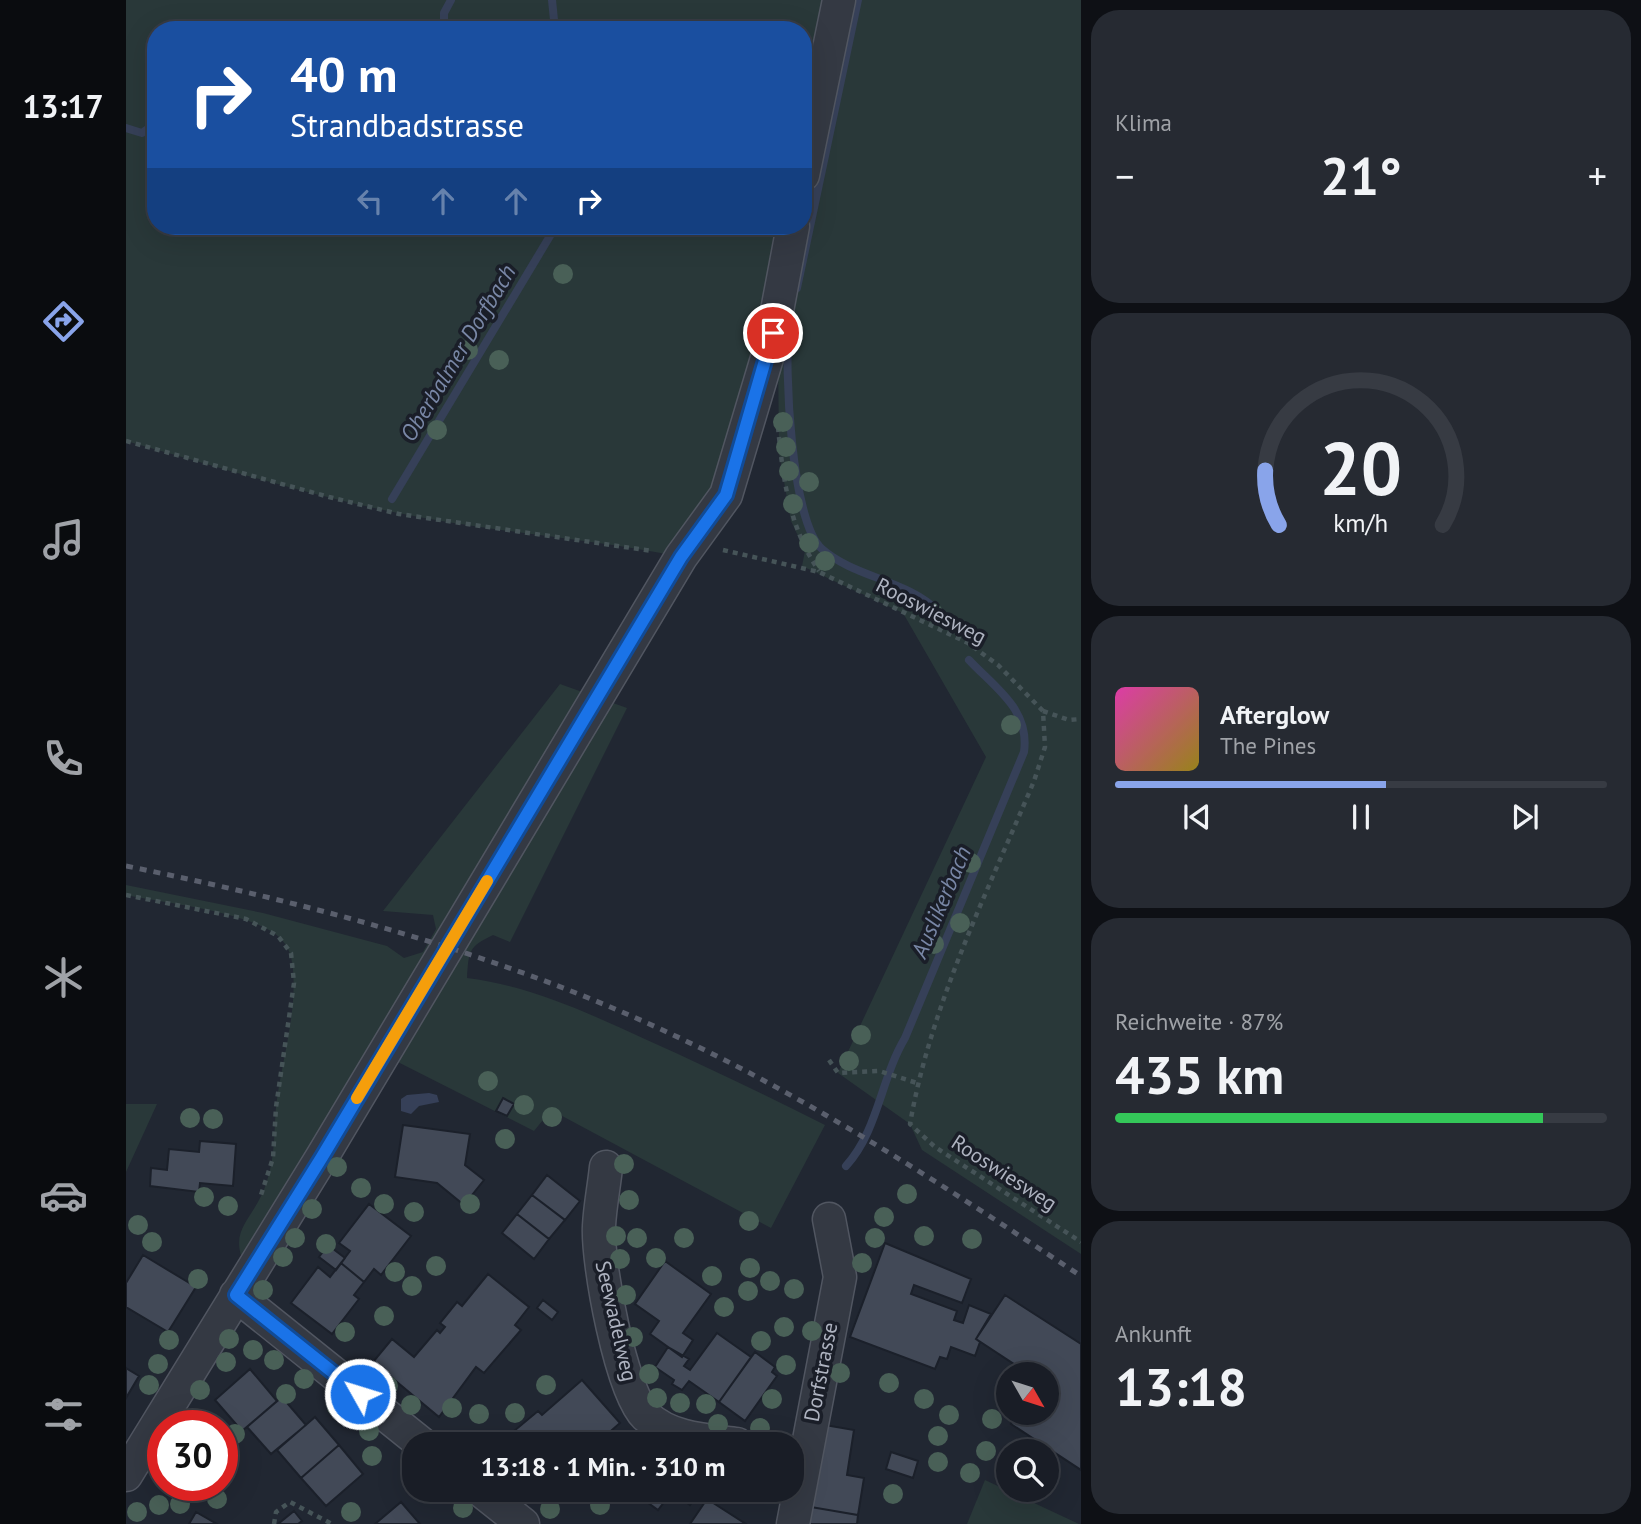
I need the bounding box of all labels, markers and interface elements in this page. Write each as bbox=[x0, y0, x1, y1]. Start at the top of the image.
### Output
text: 40 m bbox=[290, 42, 397, 106]
icon: right bbox=[175, 49, 266, 140]
text: 13:17 bbox=[22, 85, 104, 127]
text: Strandbadstrasse bbox=[290, 104, 524, 146]
text: Klima bbox=[1115, 108, 1172, 137]
text: 21° bbox=[1320, 142, 1402, 209]
text: − bbox=[1115, 151, 1134, 200]
text: + bbox=[1588, 151, 1607, 200]
icon: left bbox=[351, 182, 389, 220]
icon: ahead bbox=[424, 182, 462, 220]
icon: ahead bbox=[497, 182, 535, 220]
icon: right bbox=[570, 182, 608, 220]
water label: Oberbalmer Dorfbach bbox=[393, 259, 522, 446]
icon: directions bbox=[39, 297, 88, 346]
pin bbox=[743, 303, 803, 363]
icon: arrive bbox=[754, 314, 792, 352]
text: 20 bbox=[1320, 422, 1402, 516]
text: km/h bbox=[1334, 507, 1388, 539]
icon: music bbox=[39, 515, 88, 564]
street label: Rooswiesweg bbox=[871, 571, 991, 650]
text: Afterglow bbox=[1220, 698, 1329, 731]
text: The Pines bbox=[1220, 731, 1316, 760]
icon: phone bbox=[39, 734, 88, 783]
icon: previous bbox=[1178, 798, 1216, 836]
icon: pause bbox=[1342, 798, 1380, 836]
icon: next bbox=[1506, 798, 1544, 836]
water label: Auslikerbach bbox=[904, 841, 977, 963]
icon: climate bbox=[39, 953, 88, 1002]
text: Reichweite · 87% bbox=[1115, 1007, 1283, 1036]
text: 435 km bbox=[1115, 1041, 1284, 1108]
street label: Rooswiesweg bbox=[946, 1128, 1062, 1217]
icon: car bbox=[39, 1171, 88, 1220]
street label: Seewadelweg bbox=[590, 1258, 643, 1384]
text: Ankunft bbox=[1115, 1319, 1192, 1348]
street label: Dorfstrasse bbox=[798, 1320, 843, 1424]
text: 13:18 bbox=[1115, 1353, 1247, 1420]
position arrow bbox=[323, 1357, 397, 1431]
north arrow bbox=[996, 1362, 1059, 1424]
map controls bbox=[996, 1362, 1059, 1502]
icon: filters bbox=[39, 1390, 88, 1439]
speed limit sign: 30 bbox=[147, 1410, 238, 1501]
button: search bbox=[996, 1439, 1059, 1502]
text: 13:18 · 1 Min. · 310 m bbox=[480, 1450, 726, 1483]

